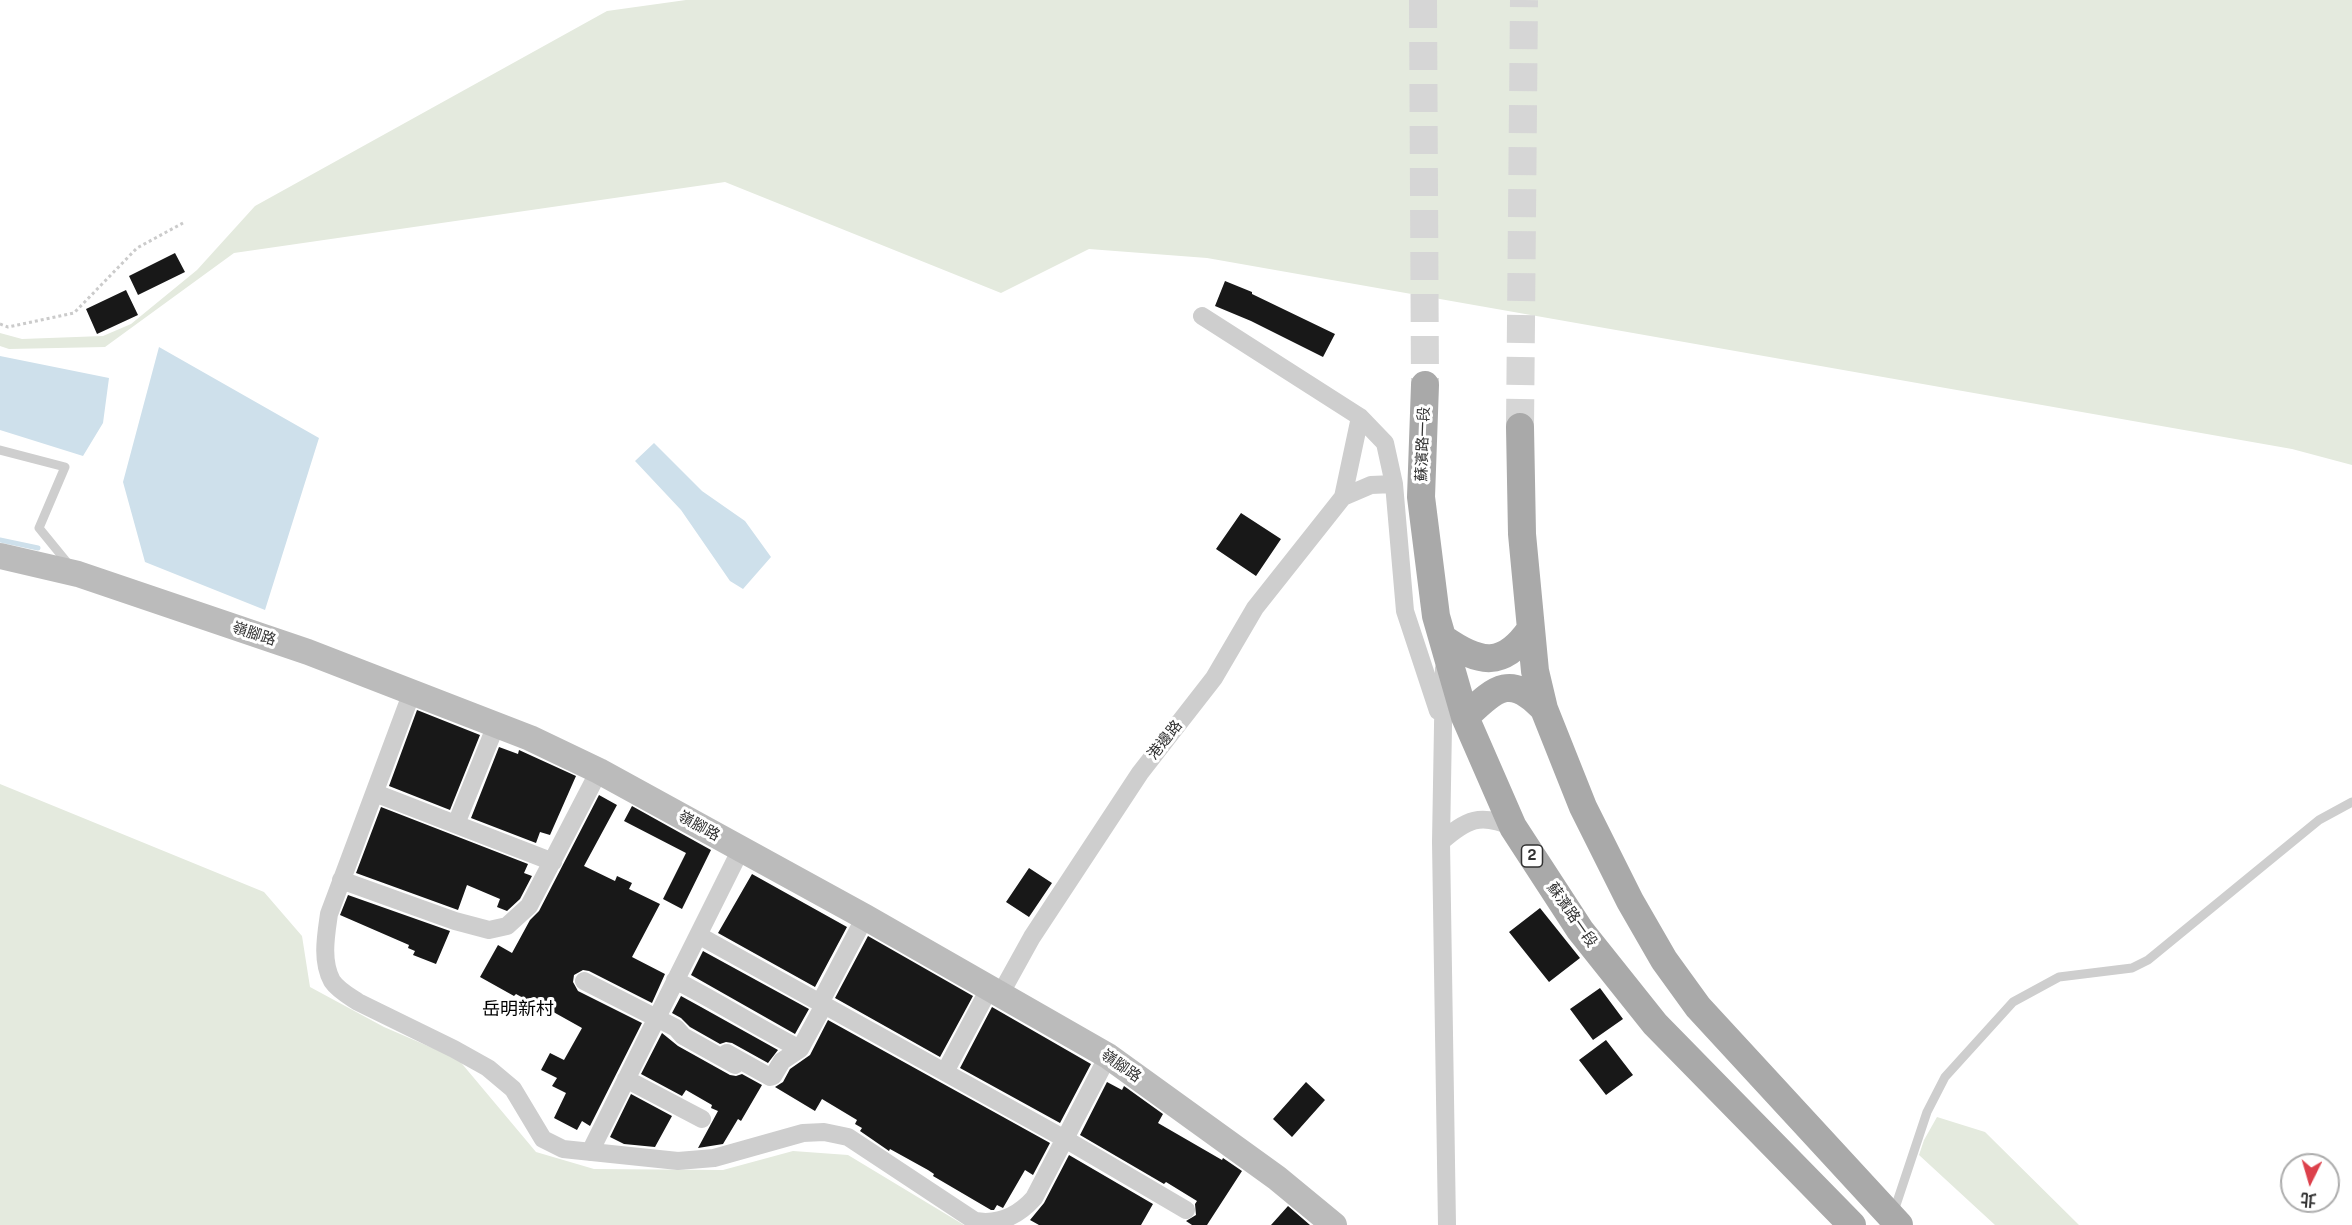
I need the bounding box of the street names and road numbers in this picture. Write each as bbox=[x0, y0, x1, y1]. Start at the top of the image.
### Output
street label: 蘇濱路一段 bbox=[1413, 406, 1433, 482]
street label: 嶺腳路 bbox=[230, 618, 278, 650]
street label: 港邊路 bbox=[1144, 717, 1186, 763]
street label: 嶺腳路 bbox=[675, 807, 723, 845]
road number: 2 bbox=[1522, 845, 1543, 867]
street label: 蘇濱路一段 bbox=[1543, 879, 1601, 951]
street label: 嶺腳路 bbox=[1097, 1046, 1145, 1086]

